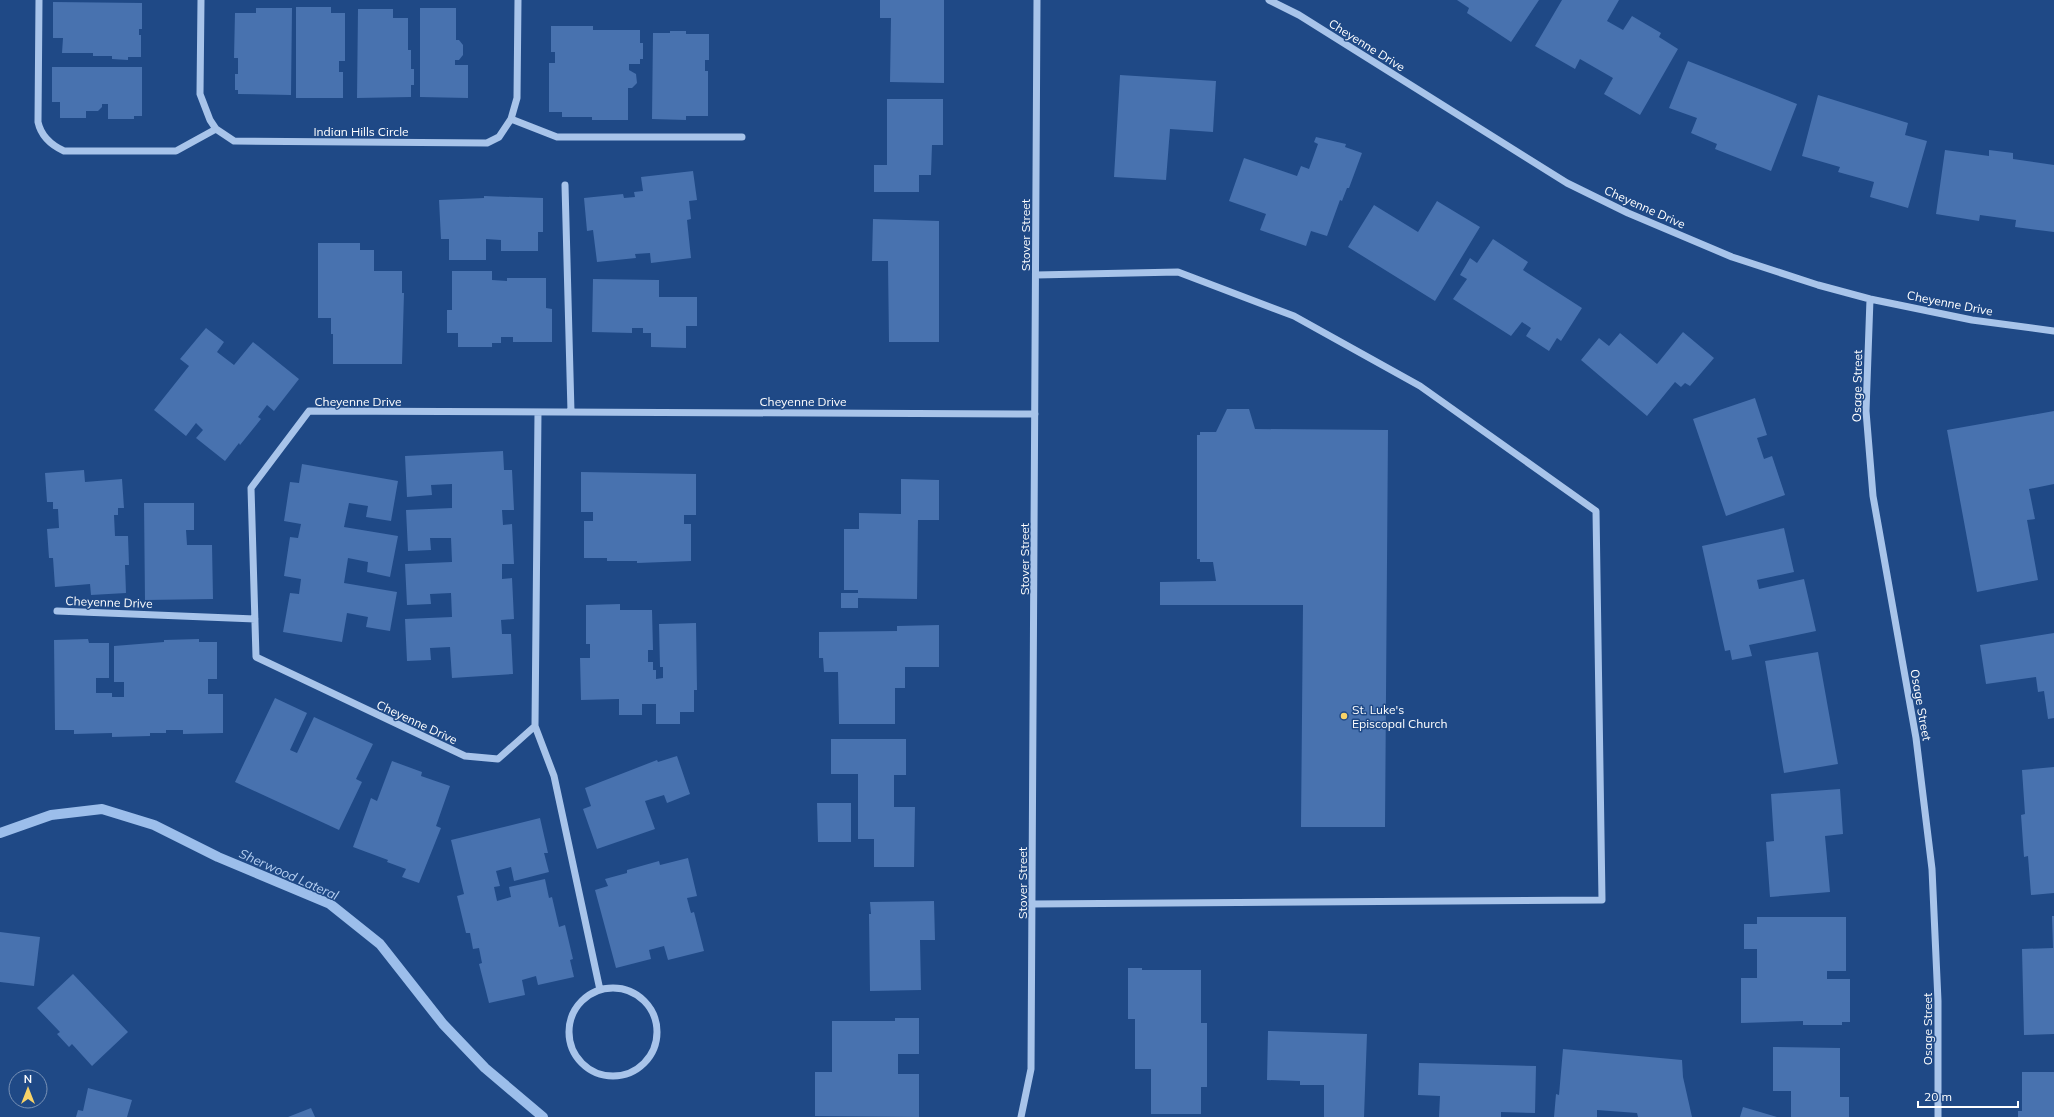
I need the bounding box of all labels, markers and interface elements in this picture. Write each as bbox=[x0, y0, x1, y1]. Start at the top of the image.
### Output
street label: Cheyenne Drive bbox=[1326, 16, 1408, 74]
street label: Indian Hills Circle bbox=[313, 124, 409, 139]
street label: Cheyenne Drive bbox=[1602, 182, 1688, 232]
street label: Stover Street bbox=[1018, 199, 1033, 271]
street label: Cheyenne Drive bbox=[1906, 287, 1994, 319]
street label: Osage Street bbox=[1849, 350, 1865, 422]
street label: Cheyenne Drive bbox=[314, 394, 402, 409]
street label: Cheyenne Drive bbox=[759, 394, 847, 409]
street label: Stover Street bbox=[1017, 523, 1032, 595]
street label: Cheyenne Drive bbox=[65, 593, 153, 611]
street label: Osage Street bbox=[1907, 668, 1935, 742]
street label: Cheyenne Drive bbox=[374, 697, 460, 747]
place label: St. Luke's Episcopal Church bbox=[1352, 702, 1448, 731]
marker: St. Luke's Episcopal Church bbox=[1339, 711, 1349, 721]
water label: Sherwood Lateral bbox=[237, 845, 342, 903]
street label: Stover Street bbox=[1015, 847, 1030, 919]
street label: Osage Street bbox=[1920, 993, 1935, 1065]
north arrow bbox=[8, 1069, 48, 1109]
text: N bbox=[24, 1072, 32, 1086]
scale bar bbox=[1918, 1083, 2018, 1109]
text: 20 m bbox=[1924, 1089, 1952, 1104]

